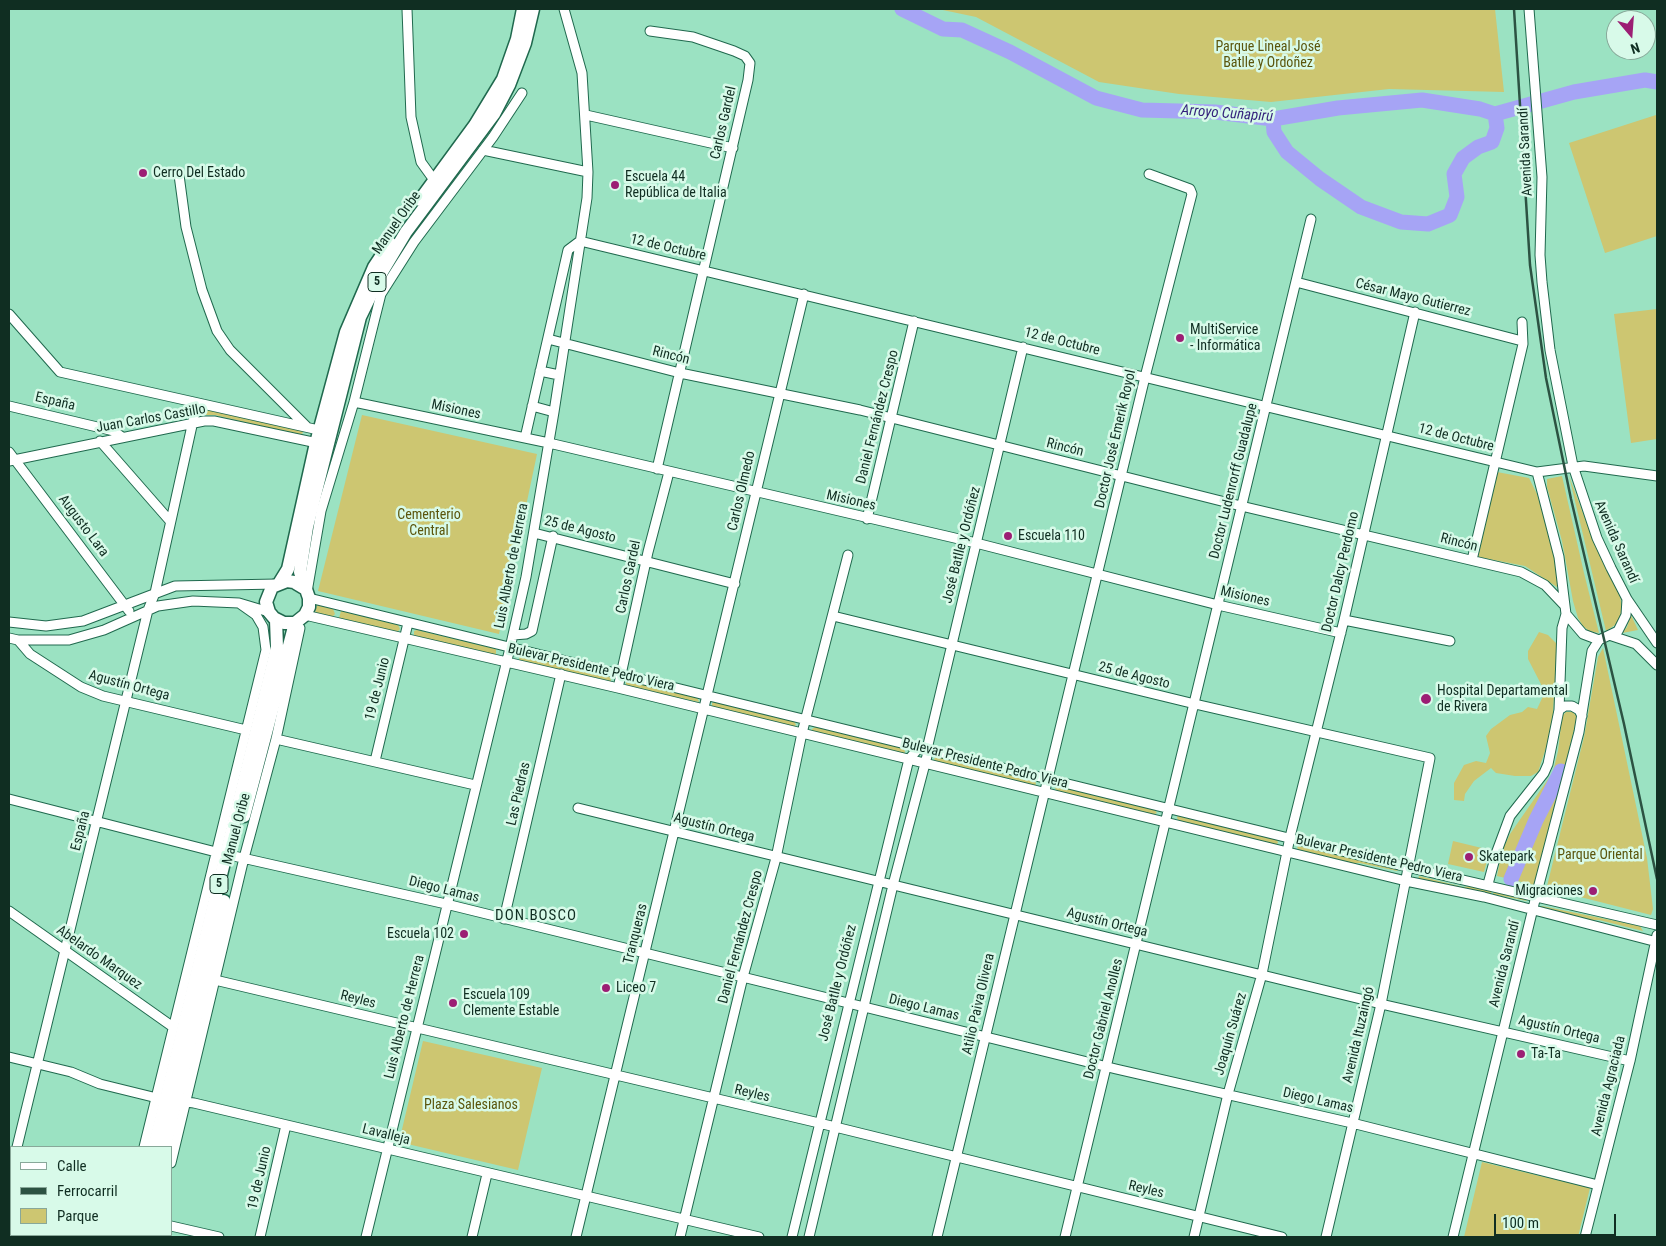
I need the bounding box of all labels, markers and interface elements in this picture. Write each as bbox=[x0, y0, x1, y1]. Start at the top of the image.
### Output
north arrow bbox=[1606, 10, 1656, 60]
park label: Parque Lineal José Batlle y Ordoñez bbox=[1215, 39, 1321, 72]
text: N bbox=[1629, 39, 1642, 57]
street label: Carlos Gardel bbox=[707, 85, 741, 161]
water label: Arroyo Cuñapirú bbox=[1180, 102, 1274, 126]
street label: Avenida Sarandí bbox=[1515, 107, 1537, 197]
place label: Cerro Del Estado bbox=[153, 165, 245, 181]
marker: Cerro Del Estado bbox=[137, 167, 149, 179]
place label: Escuela 44 República de Italia bbox=[625, 169, 727, 202]
marker: Escuela 44 República de Italia bbox=[609, 179, 621, 191]
street label: Manuel Oribe bbox=[369, 188, 425, 258]
street label: 12 de Octubre bbox=[629, 231, 707, 265]
road number: 5 bbox=[368, 272, 386, 292]
street label: César Mayo Gutierrez bbox=[1354, 276, 1472, 320]
place label: MultiService - Informática bbox=[1190, 322, 1260, 354]
street label: 12 de Octubre bbox=[1023, 325, 1101, 359]
marker: MultiService - Informática bbox=[1174, 332, 1186, 344]
street label: Rincón bbox=[651, 343, 691, 369]
street label: Daniel Fernández Crespo bbox=[853, 348, 903, 486]
street label: Doctor José Emerik Royol bbox=[1092, 368, 1140, 510]
street label: España bbox=[33, 389, 77, 415]
street label: Misiones bbox=[430, 397, 482, 423]
street label: Juan Carlos Castillo bbox=[95, 401, 207, 437]
street label: Doctor Ludenrorff Guadalupe bbox=[1207, 401, 1261, 561]
street label: 12 de Octubre bbox=[1417, 421, 1495, 455]
street label: Rincón bbox=[1045, 435, 1085, 461]
street label: Carlos Olmedo bbox=[725, 449, 759, 533]
street label: José Batlle y Ordóñez bbox=[939, 485, 985, 605]
street label: Misiones bbox=[825, 487, 877, 515]
street label: Augusto Lara bbox=[54, 492, 112, 560]
street label: Avenida Sarandí bbox=[1590, 498, 1642, 586]
street label: Luis Alberto de Herrera bbox=[492, 502, 532, 630]
park label: Cementerio Central bbox=[397, 507, 461, 540]
street label: Doctor Dalcy Perdomo bbox=[1319, 510, 1363, 634]
street label: 25 de Agosto bbox=[542, 513, 618, 547]
place label: Escuela 110 bbox=[1018, 528, 1085, 544]
marker: Escuela 110 bbox=[1002, 530, 1014, 542]
street label: Rincón bbox=[1439, 530, 1479, 556]
street label: Carlos Gardel bbox=[613, 539, 645, 615]
street label: Misiones bbox=[1219, 583, 1271, 611]
street label: Bulevar Presidente Pedro Viera bbox=[506, 641, 676, 695]
street label: 19 de Junio bbox=[362, 656, 394, 722]
street label: 25 de Agosto bbox=[1096, 659, 1172, 693]
street label: Agustín Ortega bbox=[87, 667, 171, 705]
place label: Hospital Departamental de Rivera bbox=[1437, 683, 1568, 716]
marker: Hospital Departamental de Rivera bbox=[1419, 692, 1433, 706]
street label: Bulevar Presidente Pedro Viera bbox=[900, 735, 1070, 793]
street label: Las Piedras bbox=[504, 761, 534, 827]
street label: Manuel Oribe bbox=[219, 791, 255, 867]
street label: España bbox=[68, 809, 94, 853]
street label: Agustín Ortega bbox=[672, 810, 756, 846]
street label: Bulevar Presidente Pedro Viera bbox=[1294, 832, 1464, 886]
park label: Parque Oriental bbox=[1557, 847, 1643, 863]
place label: Skatepark bbox=[1479, 849, 1534, 865]
marker: Skatepark bbox=[1463, 851, 1475, 863]
street label: Daniel Fernández Crespo bbox=[715, 869, 767, 1005]
street label: Diego Lamas bbox=[407, 873, 481, 907]
road number: 5 bbox=[210, 874, 228, 894]
place label: Migraciones bbox=[1515, 883, 1583, 899]
marker: Migraciones bbox=[1587, 885, 1599, 897]
street label: Tranqueras bbox=[620, 902, 652, 966]
street label: Agustín Ortega bbox=[1065, 905, 1149, 941]
district label: DON BOSCO bbox=[494, 907, 578, 925]
street label: Avenida Sarandí bbox=[1486, 919, 1524, 1009]
street label: Abelardo Marquez bbox=[53, 922, 145, 994]
street label: José Batlle y Ordóñez bbox=[815, 923, 861, 1043]
place label: Escuela 102 bbox=[387, 926, 454, 942]
marker: Escuela 102 bbox=[458, 928, 470, 940]
street label: Atilio Paiva Olivera bbox=[959, 952, 999, 1056]
street label: Luis Alberto de Herrera bbox=[381, 953, 429, 1081]
street label: Doctor Gabriel Anolles bbox=[1081, 957, 1127, 1081]
place label: Liceo 7 bbox=[616, 980, 656, 996]
marker: Liceo 7 bbox=[600, 982, 612, 994]
street label: Avenida Ituzaingó bbox=[1340, 985, 1378, 1085]
place label: Escuela 109 Clemente Estable bbox=[463, 987, 559, 1020]
street label: Reyles bbox=[339, 988, 377, 1012]
street label: Diego Lamas bbox=[887, 991, 961, 1025]
street label: Joaquín Suárez bbox=[1211, 991, 1251, 1077]
marker: Escuela 109 Clemente Estable bbox=[447, 997, 459, 1009]
street label: Agustín Ortega bbox=[1517, 1012, 1601, 1048]
street label: Avenida Agraciada bbox=[1588, 1034, 1630, 1138]
place label: Ta-Ta bbox=[1531, 1046, 1561, 1062]
marker: Ta-Ta bbox=[1515, 1048, 1527, 1060]
street label: Reyles bbox=[733, 1082, 771, 1106]
street label: Diego Lamas bbox=[1281, 1085, 1355, 1117]
park label: Plaza Salesianos bbox=[424, 1097, 518, 1113]
street label: Lavalleja bbox=[360, 1121, 412, 1149]
street label: 19 de Junio bbox=[245, 1145, 275, 1211]
legend bbox=[10, 1146, 172, 1236]
text: Calle bbox=[57, 1157, 87, 1175]
street label: Reyles bbox=[1127, 1178, 1165, 1202]
text: Ferrocarril bbox=[57, 1182, 118, 1200]
scale bar bbox=[1496, 1204, 1618, 1236]
text: Parque bbox=[57, 1207, 99, 1225]
text: 100 m bbox=[1502, 1214, 1539, 1232]

